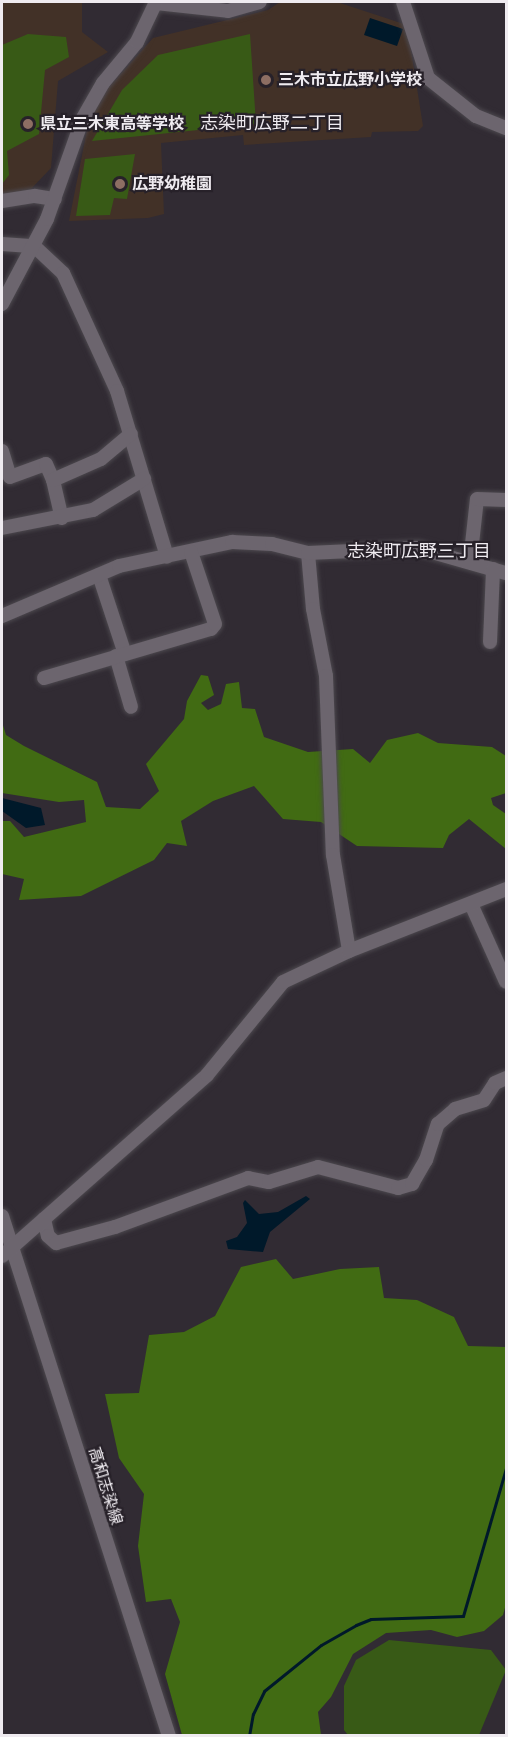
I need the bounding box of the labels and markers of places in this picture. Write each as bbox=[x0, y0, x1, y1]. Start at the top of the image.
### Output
place label: 三木市立広野小学校 bbox=[278, 70, 422, 90]
marker: 三木市立広野小学校 bbox=[259, 73, 273, 87]
place label: 県立三木東高等学校 bbox=[40, 114, 184, 134]
marker: 県立三木東高等学校 bbox=[21, 117, 35, 131]
place label: 広野幼稚園 bbox=[132, 174, 212, 194]
marker: 広野幼稚園 bbox=[113, 177, 127, 191]

